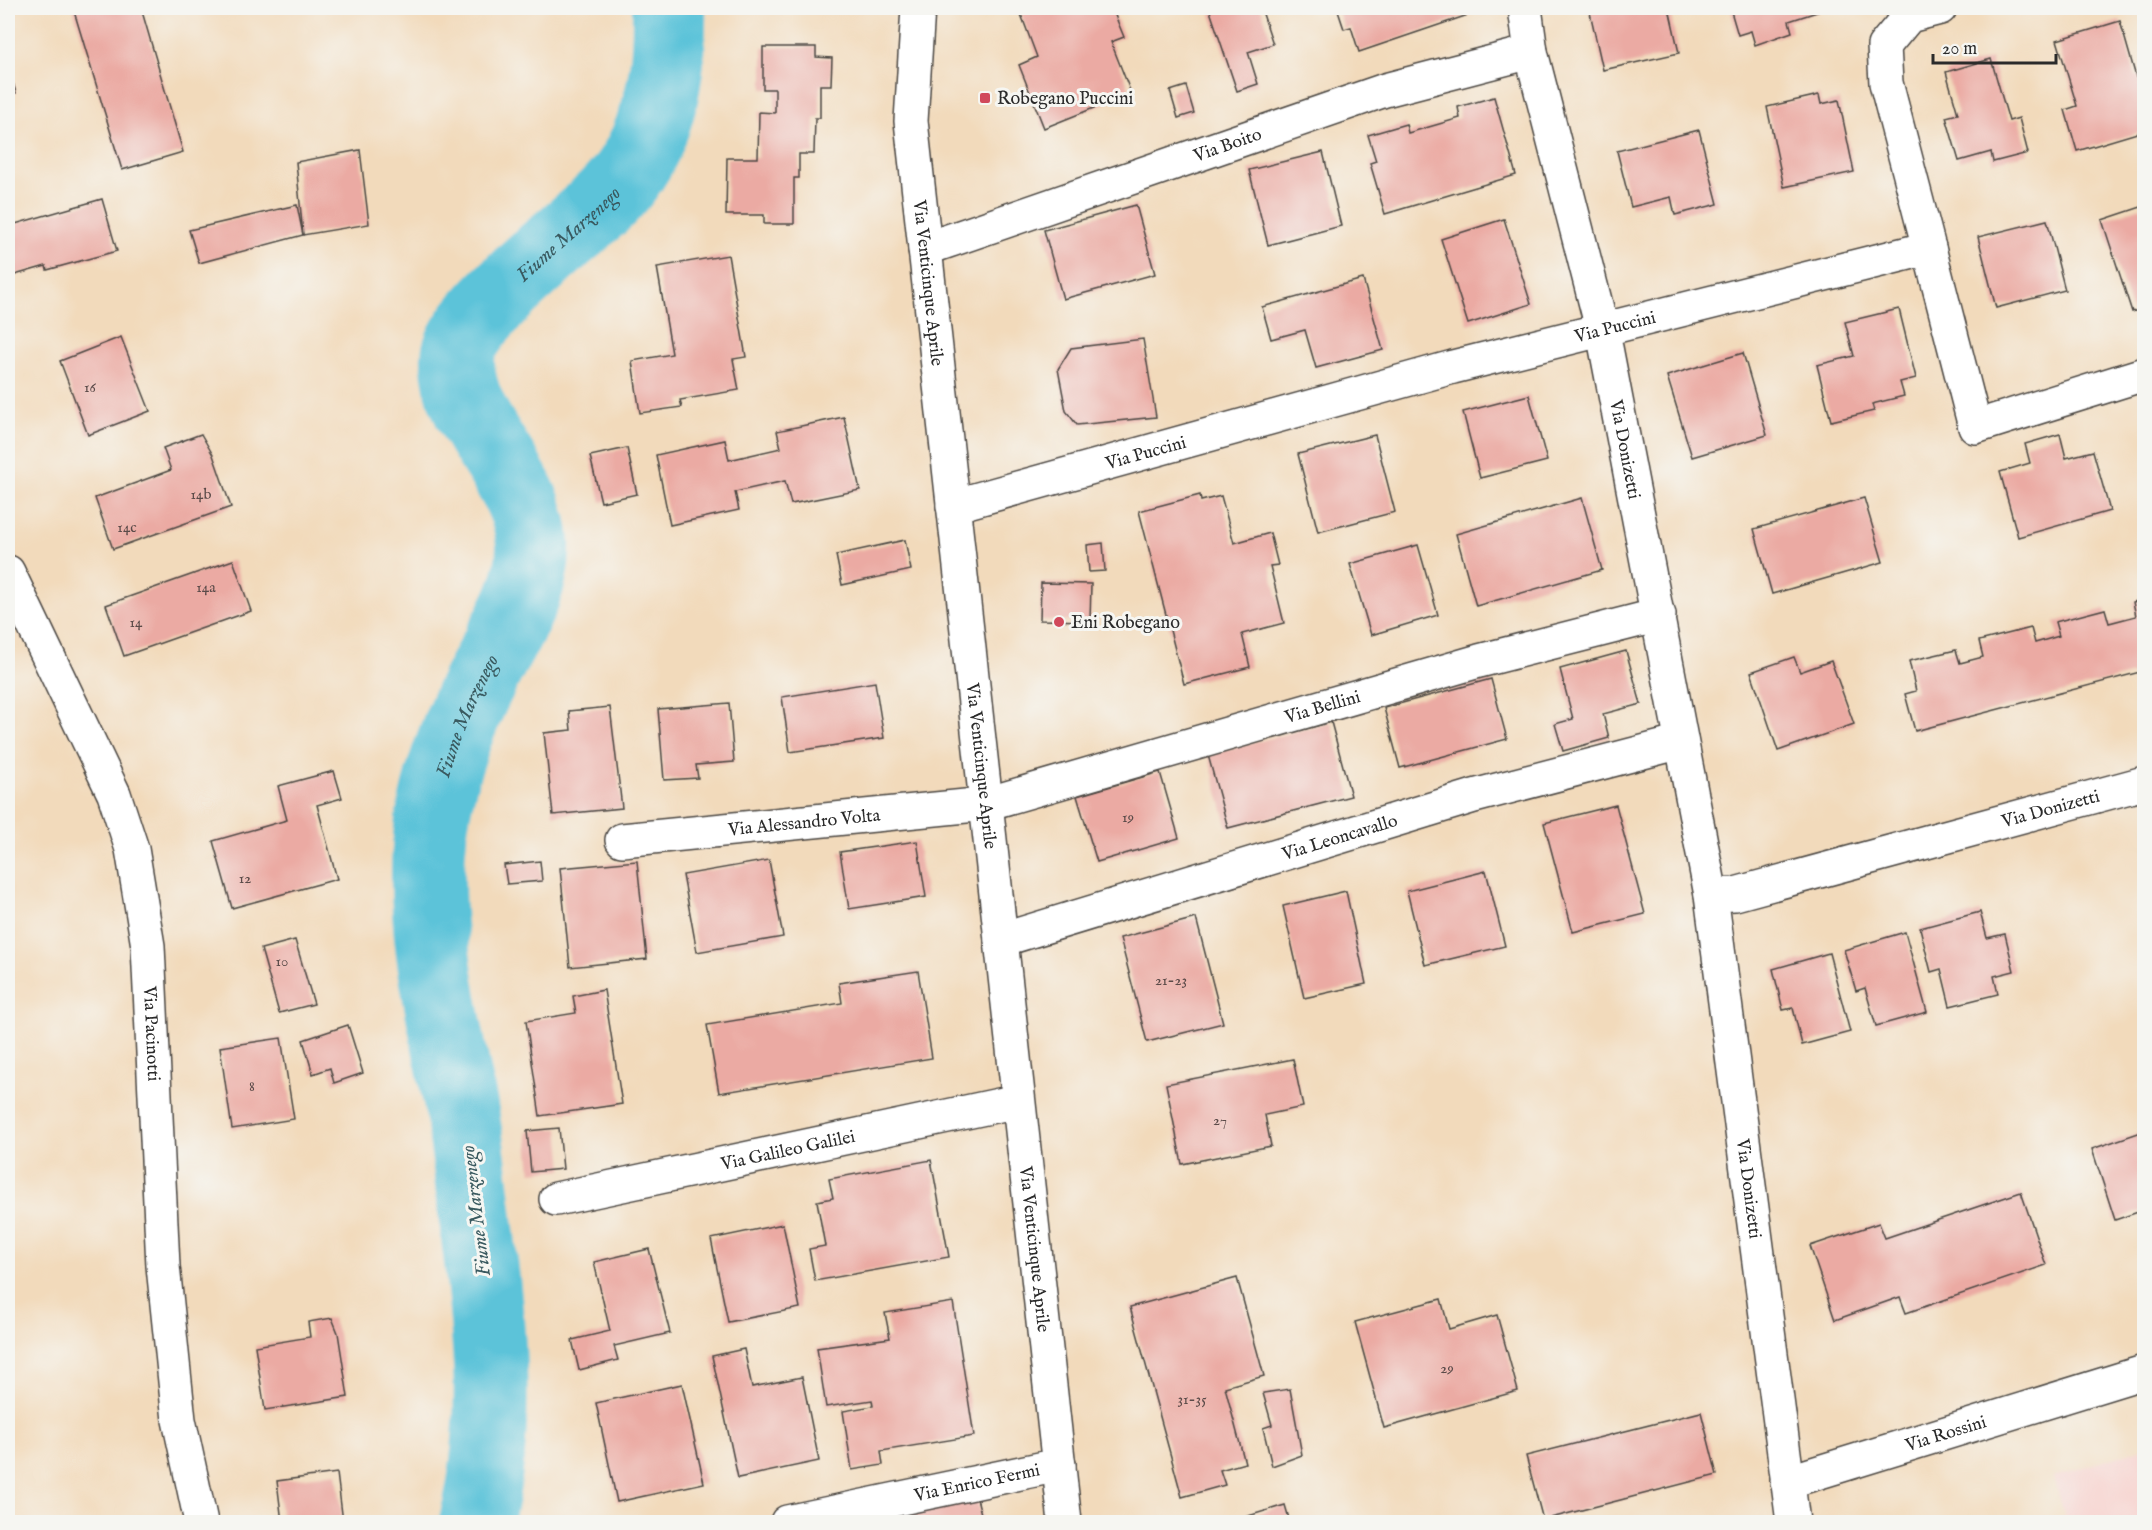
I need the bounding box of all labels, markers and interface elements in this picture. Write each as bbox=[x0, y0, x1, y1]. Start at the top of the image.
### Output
scale bar bbox=[1933, 27, 2056, 65]
text: 20 m bbox=[1942, 38, 1977, 61]
place label: Robegano Puccini bbox=[997, 88, 1134, 111]
marker: Robegano Puccini bbox=[978, 91, 992, 105]
street label: Via Boito bbox=[1190, 123, 1265, 169]
water label: Fiume Marzenego bbox=[511, 182, 627, 288]
street label: Via Venticinque Aprile bbox=[907, 198, 948, 367]
street label: Via Puccini bbox=[1571, 307, 1659, 349]
house number: 16 bbox=[84, 378, 97, 397]
street label: Via Donizetti bbox=[1603, 397, 1645, 501]
street label: Via Puccini bbox=[1102, 432, 1189, 476]
house number: 14b bbox=[191, 485, 211, 504]
house number: 14c bbox=[117, 518, 137, 537]
house number: 14a bbox=[196, 578, 216, 597]
place label: Eni Robegano bbox=[1071, 612, 1180, 635]
house number: 14 bbox=[130, 613, 143, 632]
marker: Eni Robegano bbox=[1052, 615, 1066, 629]
water label: Fiume Marzenego bbox=[431, 650, 505, 781]
street label: Via Venticinque Aprile bbox=[960, 681, 1001, 850]
street label: Via Bellini bbox=[1281, 686, 1363, 730]
street label: Via Donizetti bbox=[1998, 785, 2103, 834]
street label: Via Alessandro Volta bbox=[726, 804, 882, 843]
house number: 19 bbox=[1122, 808, 1134, 827]
street label: Via Leoncavallo bbox=[1279, 810, 1401, 867]
house number: 12 bbox=[239, 869, 251, 888]
house number: 10 bbox=[276, 952, 288, 971]
house number: 21-23 bbox=[1155, 971, 1187, 990]
street label: Via Pacinotti bbox=[137, 985, 164, 1082]
house number: 8 bbox=[249, 1077, 255, 1096]
house number: 27 bbox=[1213, 1111, 1227, 1130]
street label: Via Galileo Galilei bbox=[718, 1126, 858, 1177]
street label: Via Donizetti bbox=[1730, 1137, 1766, 1240]
water label: Fiume Marzenego bbox=[456, 1144, 498, 1278]
street label: Via Venticinque Aprile bbox=[1013, 1164, 1054, 1333]
house number: 29 bbox=[1440, 1359, 1454, 1378]
house number: 31-35 bbox=[1177, 1390, 1207, 1409]
street label: Via Rossini bbox=[1902, 1411, 1990, 1458]
street label: Via Enrico Fermi bbox=[911, 1459, 1042, 1508]

